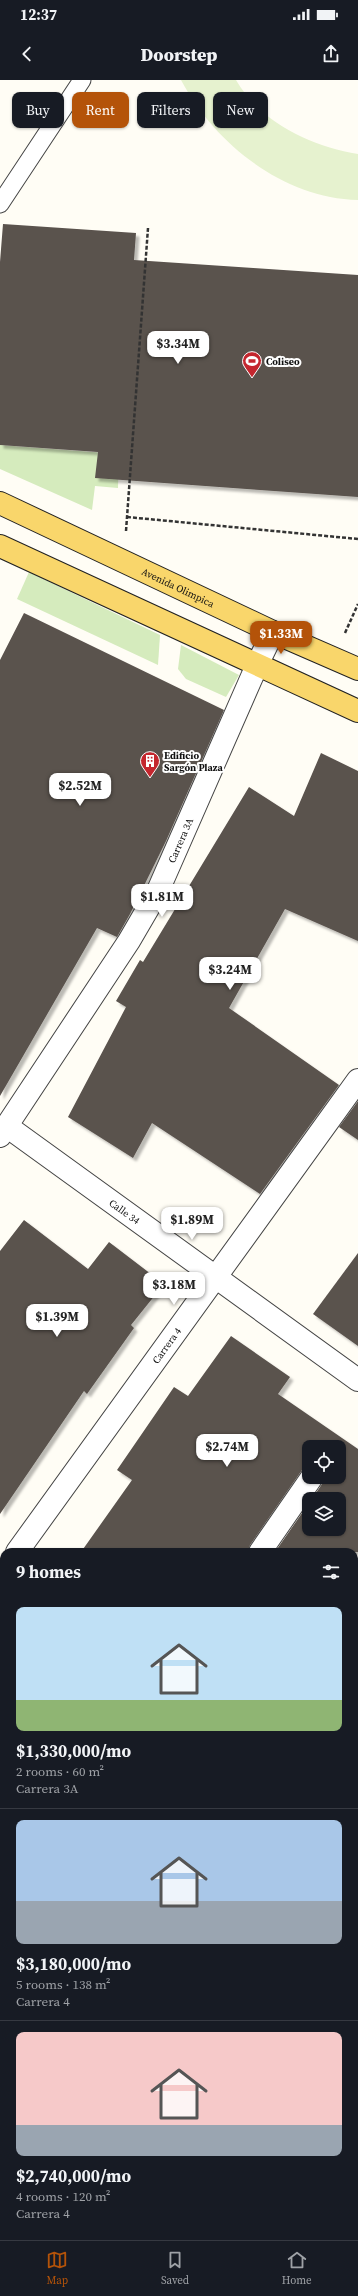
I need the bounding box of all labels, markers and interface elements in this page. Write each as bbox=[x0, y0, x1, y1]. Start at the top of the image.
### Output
text: 12:37 bbox=[20, 4, 57, 25]
text: Doorstep bbox=[141, 42, 217, 67]
icon: back bbox=[16, 43, 38, 65]
icon: share bbox=[320, 43, 342, 65]
chip: Buy bbox=[12, 92, 64, 128]
chip: Rent bbox=[72, 92, 129, 128]
chip: Filters bbox=[137, 92, 205, 128]
chip: New bbox=[213, 92, 268, 128]
pin: $3.34M bbox=[145, 331, 211, 365]
text: $3.34M bbox=[156, 335, 200, 352]
sports icon: Coliseo bbox=[241, 350, 263, 378]
place label: Coliseo bbox=[266, 355, 300, 368]
street label: Avenida Olimpica bbox=[140, 564, 217, 610]
pin: $1.33M bbox=[248, 621, 314, 655]
text: $1.33M bbox=[259, 625, 303, 642]
place label: Edificio Sargón Plaza bbox=[164, 749, 223, 774]
building icon: Edificio Sargón Plaza bbox=[139, 750, 161, 778]
pin: $2.52M bbox=[47, 773, 113, 807]
text: $2.52M bbox=[58, 777, 102, 794]
street label: Carrera 3A bbox=[165, 815, 196, 865]
pin: $1.81M bbox=[129, 884, 195, 918]
text: $1.81M bbox=[140, 888, 184, 905]
pin: $3.24M bbox=[197, 957, 263, 991]
text: $3.24M bbox=[208, 961, 252, 978]
street label: Calle 34 bbox=[107, 1196, 143, 1227]
pin: $1.89M bbox=[159, 1207, 225, 1241]
text: $1.89M bbox=[170, 1211, 214, 1228]
pin: $3.18M bbox=[141, 1272, 207, 1306]
text: $3.18M bbox=[152, 1276, 196, 1293]
pin: $1.39M bbox=[24, 1304, 90, 1338]
text: $1.39M bbox=[35, 1308, 79, 1325]
street label: Carrera 4 bbox=[149, 1325, 184, 1366]
pin: $2.74M bbox=[194, 1434, 260, 1468]
text: $2.74M bbox=[205, 1438, 249, 1455]
map controls bbox=[302, 1440, 346, 1536]
button: locate bbox=[302, 1440, 346, 1484]
button: layers bbox=[302, 1492, 346, 1536]
text: 9 homes bbox=[16, 1560, 81, 1584]
icon: filters bbox=[320, 1561, 342, 1583]
icon: home bbox=[143, 1633, 215, 1705]
text: $1,330,000/mo bbox=[16, 1739, 131, 1763]
text: 2 rooms · 60 m² bbox=[16, 1763, 104, 1780]
text: Carrera 3A bbox=[16, 1780, 78, 1797]
icon: home bbox=[143, 1846, 215, 1918]
text: $3,180,000/mo bbox=[16, 1952, 131, 1976]
text: 5 rooms · 138 m² bbox=[16, 1976, 111, 1993]
text: Carrera 4 bbox=[16, 1993, 70, 2010]
icon: home bbox=[143, 2058, 215, 2130]
text: $2,740,000/mo bbox=[16, 2164, 131, 2188]
text: 4 rooms · 120 m² bbox=[16, 2188, 111, 2205]
text: Carrera 4 bbox=[16, 2205, 70, 2222]
tab: Map bbox=[46, 2249, 68, 2288]
tab: Saved bbox=[161, 2249, 189, 2288]
tab: Home bbox=[282, 2249, 312, 2288]

